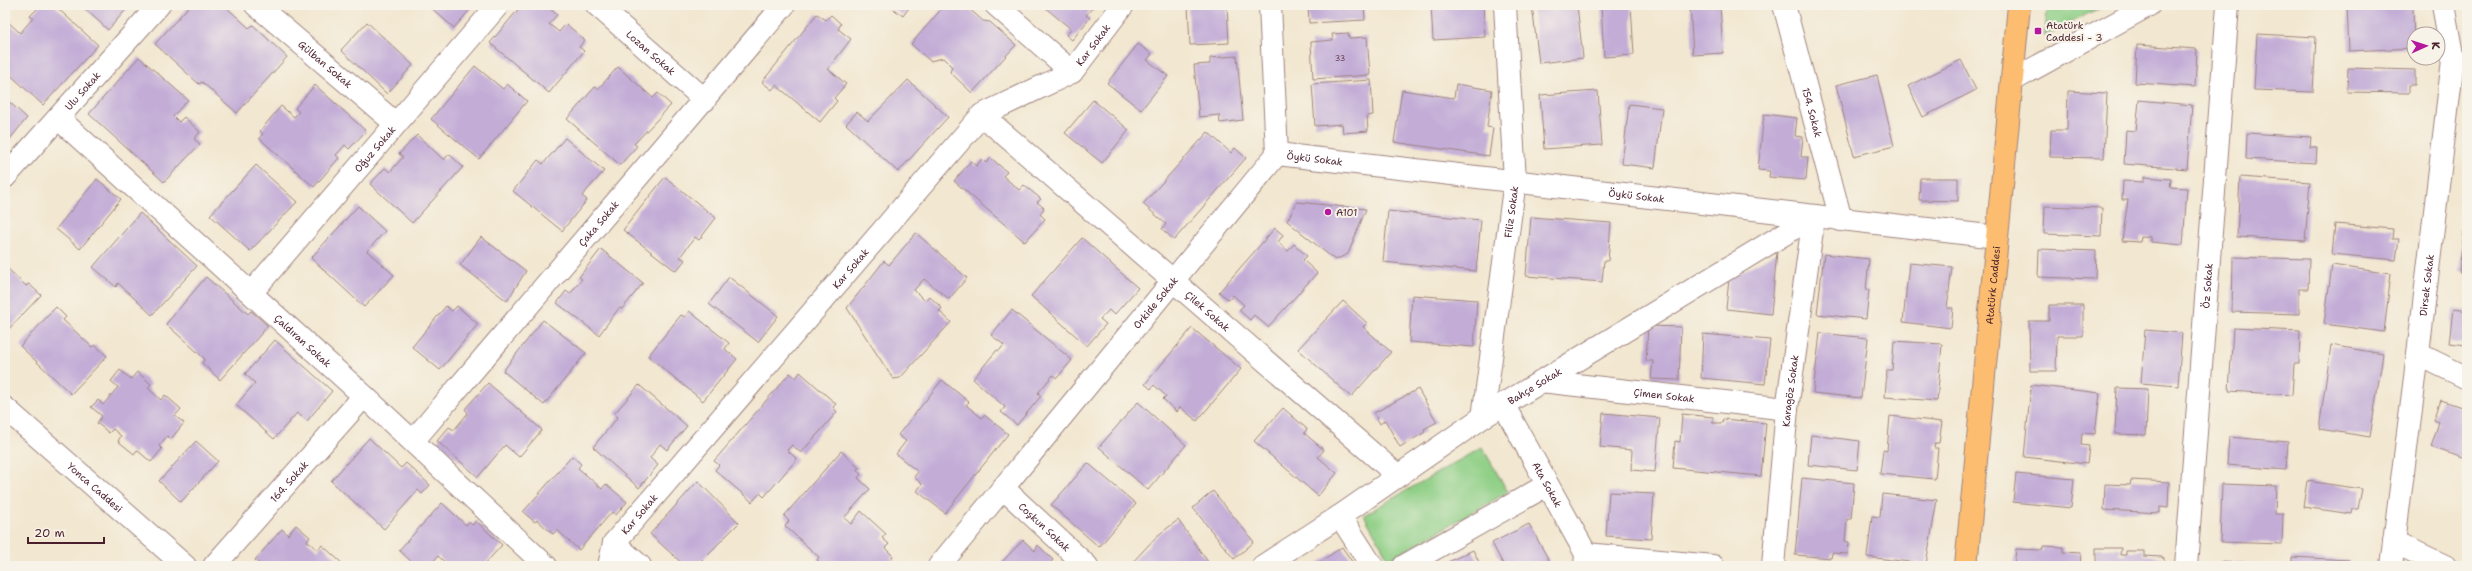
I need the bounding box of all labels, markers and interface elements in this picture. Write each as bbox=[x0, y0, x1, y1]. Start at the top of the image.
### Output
place label: Atatürk Caddesi - 3 bbox=[2046, 19, 2102, 44]
street label: Kar Sokak bbox=[1073, 21, 1113, 69]
marker: Atatürk Caddesi - 3 bbox=[2033, 26, 2043, 36]
north arrow bbox=[2406, 26, 2446, 66]
street label: Lozan Sokak bbox=[623, 28, 678, 78]
street label: Gülban Sokak bbox=[295, 38, 355, 91]
text: K bbox=[2428, 41, 2443, 50]
house number: 33 bbox=[1335, 53, 1345, 64]
street label: Ulu Sokak bbox=[62, 69, 104, 113]
street label: 154. Sokak bbox=[1799, 86, 1825, 139]
street label: Oğuz Sokak bbox=[352, 123, 399, 175]
street label: Öykü Sokak bbox=[1286, 149, 1344, 169]
street label: Filiz Sokak bbox=[1501, 185, 1521, 239]
street label: Öykü Sokak bbox=[1608, 186, 1666, 206]
street label: Çaka Sokak bbox=[576, 198, 622, 249]
place label: A101 bbox=[1336, 206, 1357, 219]
marker: A101 bbox=[1323, 207, 1333, 217]
street label: Kar Sokak bbox=[830, 245, 872, 291]
street label: Atatürk Caddesi bbox=[1983, 245, 2003, 325]
street label: Dirsek Sokak bbox=[2417, 253, 2437, 317]
street label: Öz Sokak bbox=[2199, 263, 2216, 309]
street label: Orkide Sokak bbox=[1130, 274, 1181, 332]
street label: Çilek Sokak bbox=[1182, 288, 1233, 335]
street label: Çaldıran Sokak bbox=[271, 312, 334, 370]
street label: Karagöz Sokak bbox=[1779, 354, 1802, 428]
street label: Bahçe Sokak bbox=[1505, 365, 1564, 408]
street label: Çimen Sokak bbox=[1633, 386, 1696, 405]
street label: 164. Sokak bbox=[267, 458, 311, 505]
street label: Yonca Caddesi bbox=[64, 460, 125, 515]
street label: Ata Sokak bbox=[1529, 460, 1565, 510]
street label: Kar Sokak bbox=[618, 491, 661, 537]
street label: Coşkun Sokak bbox=[1016, 500, 1073, 555]
scale bar bbox=[28, 519, 104, 545]
text: 20 m bbox=[34, 525, 65, 541]

